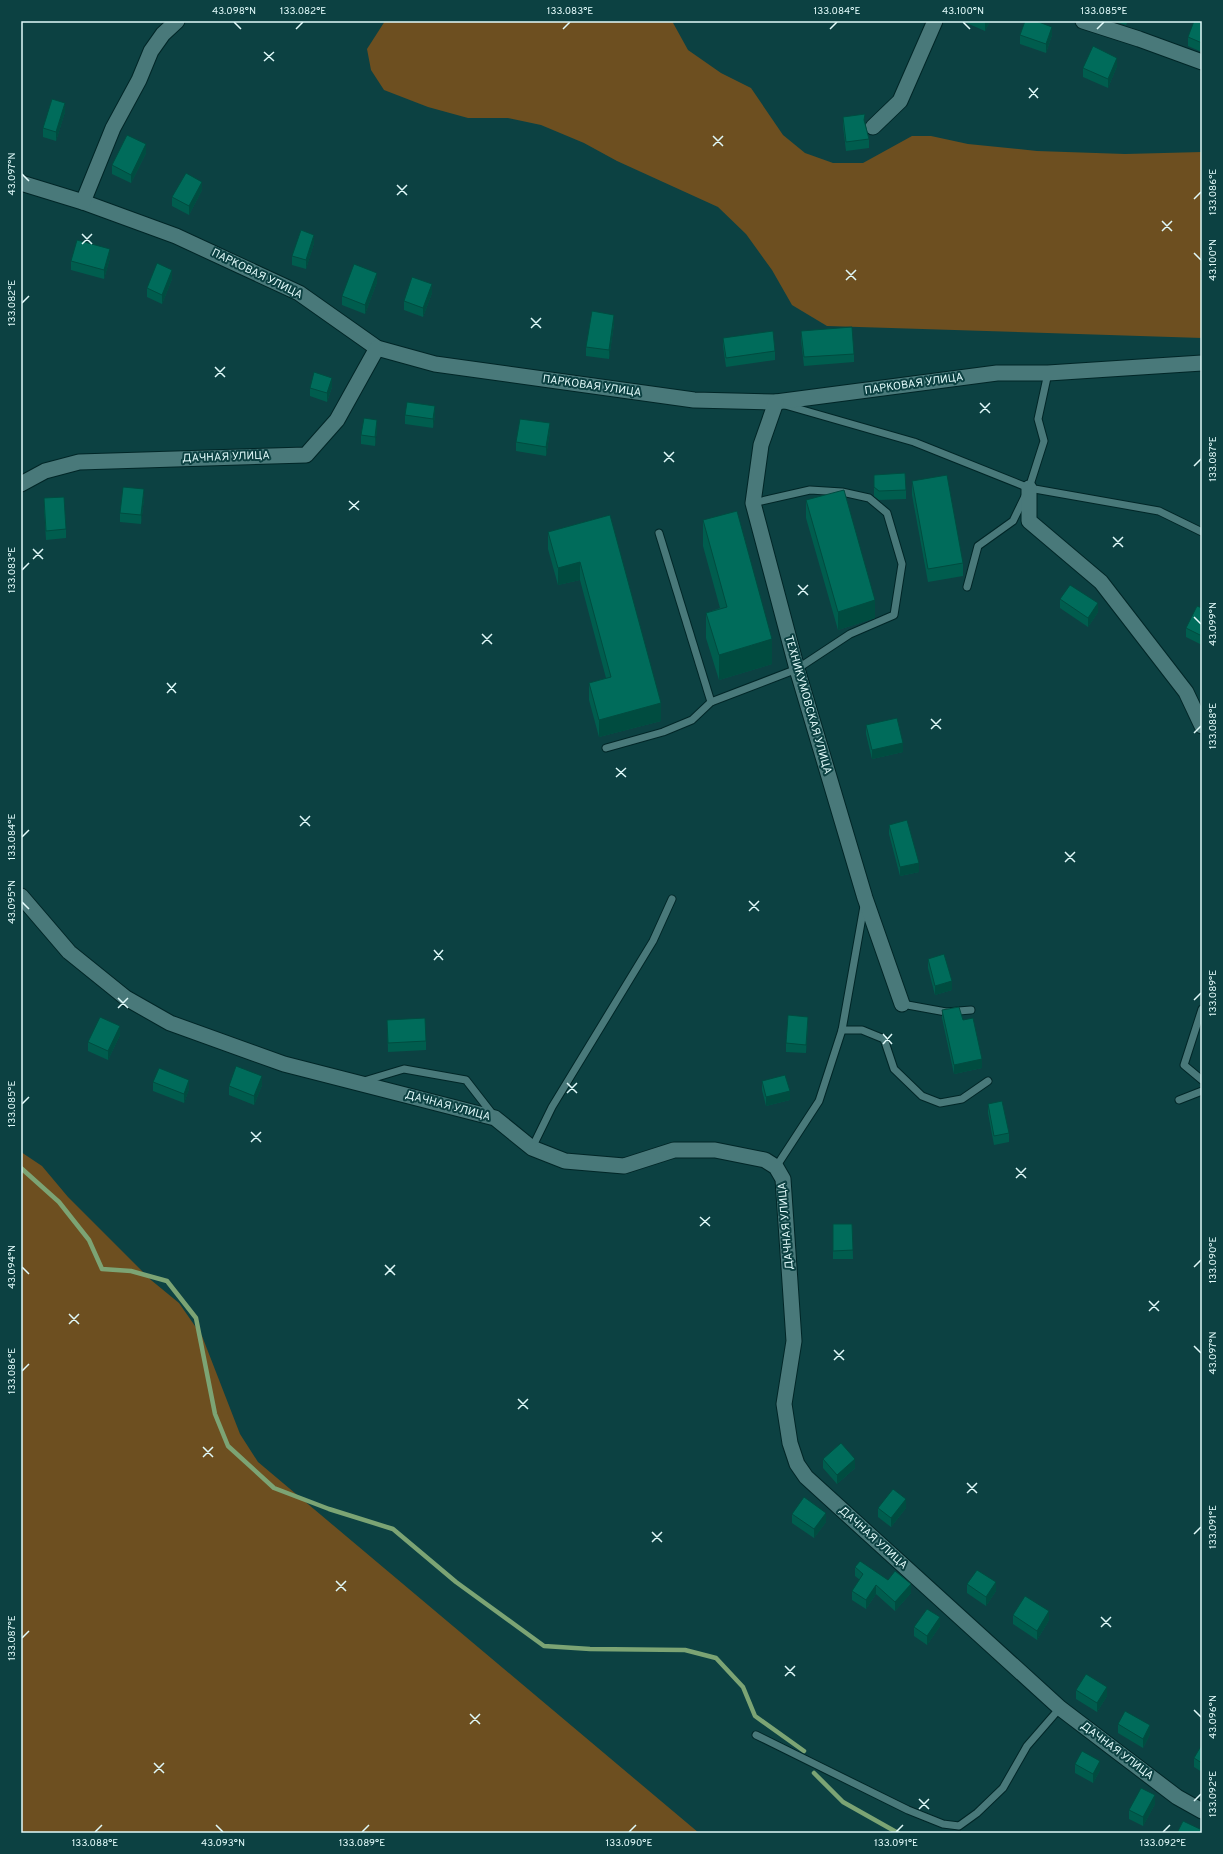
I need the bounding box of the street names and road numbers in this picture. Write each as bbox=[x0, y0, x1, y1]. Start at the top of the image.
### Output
street label: ПАРКОВАЯ УЛИЦА bbox=[209, 246, 305, 302]
street label: ПАРКОВАЯ УЛИЦА bbox=[864, 370, 964, 398]
street label: ПАРКОВАЯ УЛИЦА bbox=[542, 372, 642, 400]
street label: ДАЧНАЯ УЛИЦА bbox=[182, 448, 270, 466]
street label: ТЕХНИКУМОВСКАЯ УЛИЦА bbox=[781, 634, 835, 776]
street label: ДАЧНАЯ УЛИЦА bbox=[404, 1088, 492, 1124]
street label: ДАЧНАЯ УЛИЦА bbox=[775, 1182, 797, 1270]
street label: ДАЧНАЯ УЛИЦА bbox=[836, 1503, 910, 1573]
street label: ДАЧНАЯ УЛИЦА bbox=[1078, 1719, 1156, 1783]

